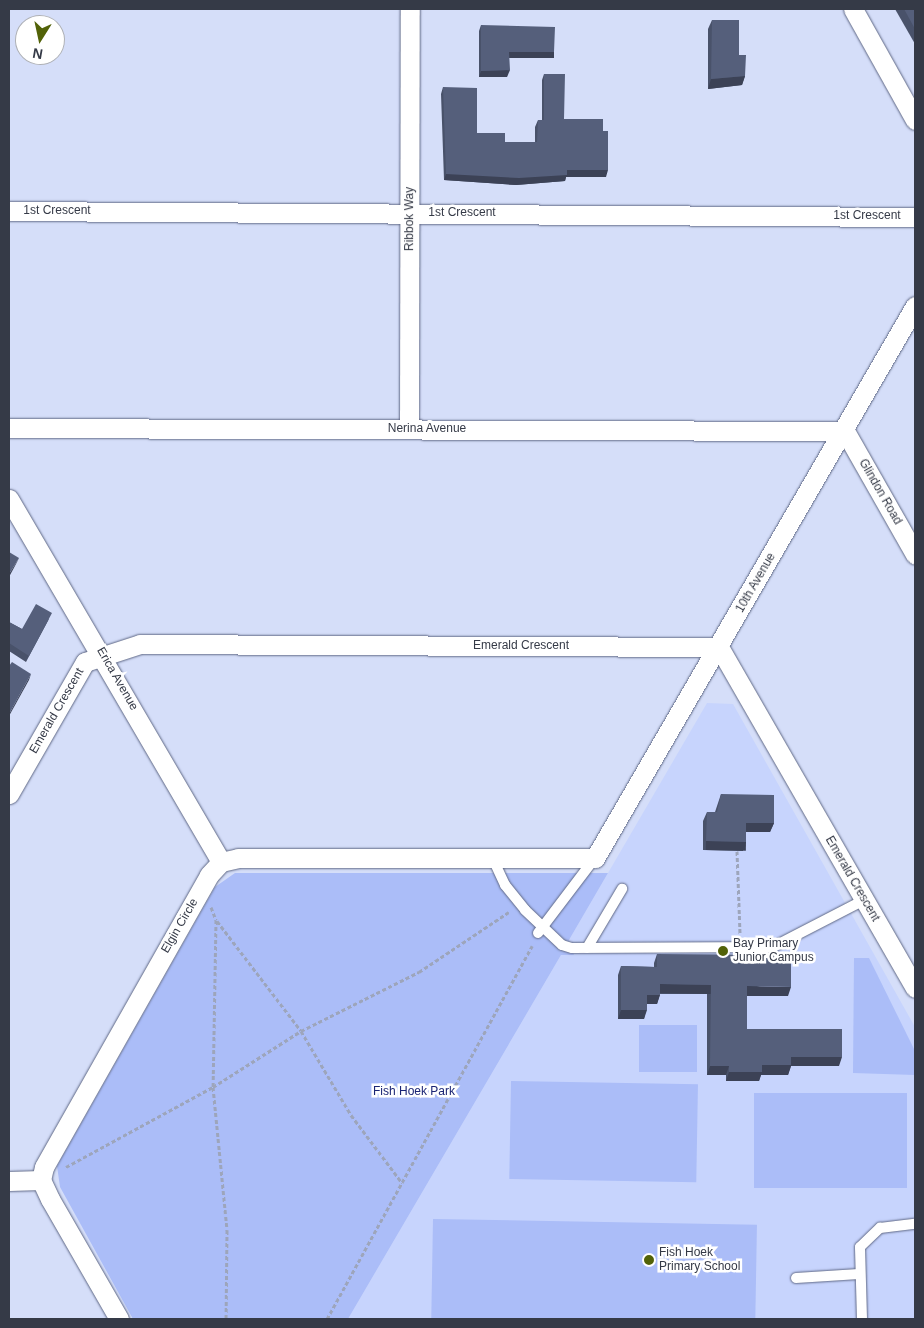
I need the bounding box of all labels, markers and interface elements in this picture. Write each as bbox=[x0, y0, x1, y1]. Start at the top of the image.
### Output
north arrow bbox=[15, 15, 65, 65]
text: N bbox=[31, 45, 44, 63]
street label: Ribbok Way bbox=[403, 187, 417, 251]
street label: 1st Crescent bbox=[23, 204, 91, 218]
street label: 1st Crescent bbox=[428, 206, 496, 220]
street label: 1st Crescent bbox=[833, 209, 901, 223]
street label: Nerina Avenue bbox=[387, 422, 467, 436]
street label: Glindon Road bbox=[855, 457, 905, 527]
street label: 10th Avenue bbox=[733, 550, 779, 616]
street label: Emerald Crescent bbox=[473, 639, 569, 653]
street label: Erica Avenue bbox=[93, 645, 141, 713]
street label: Emerald Crescent bbox=[27, 666, 87, 756]
street label: Emerald Crescent bbox=[822, 834, 882, 924]
street label: Elgin Circle bbox=[159, 896, 201, 956]
place label: Bay Primary Junior Campus bbox=[733, 937, 814, 965]
marker: Bay Primary Junior Campus bbox=[717, 945, 729, 957]
park label: Fish Hoek Park bbox=[373, 1085, 455, 1099]
place label: Fish Hoek Primary School bbox=[659, 1246, 740, 1274]
marker: Fish Hoek Primary School bbox=[643, 1254, 655, 1266]

